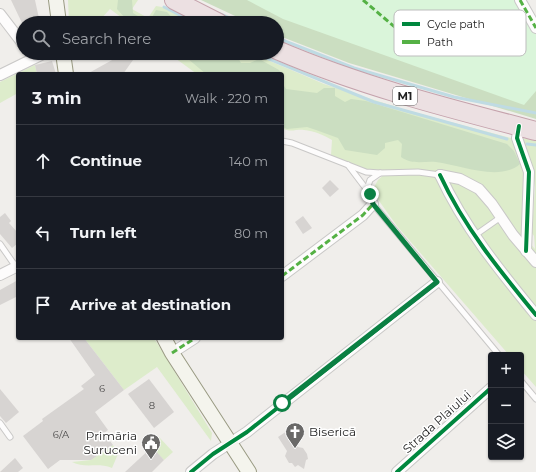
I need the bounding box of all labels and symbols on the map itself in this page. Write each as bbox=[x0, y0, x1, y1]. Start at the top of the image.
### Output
legend bbox=[394, 10, 526, 56]
text: Cycle path bbox=[427, 17, 485, 31]
text: Path bbox=[427, 35, 453, 49]
road number: M1 bbox=[393, 87, 417, 105]
route end bbox=[361, 185, 379, 203]
house number: 6 bbox=[99, 382, 105, 395]
street label: Strada Plaiului bbox=[399, 387, 474, 456]
route start bbox=[273, 394, 291, 412]
house number: 8 bbox=[149, 399, 155, 412]
church icon: Biserică bbox=[284, 421, 306, 449]
place label: Biserică bbox=[309, 424, 356, 439]
house number: 6/A bbox=[53, 428, 70, 441]
place label: Primăria Suruceni bbox=[83, 428, 137, 457]
public building icon: Primăria Suruceni bbox=[140, 432, 162, 460]

